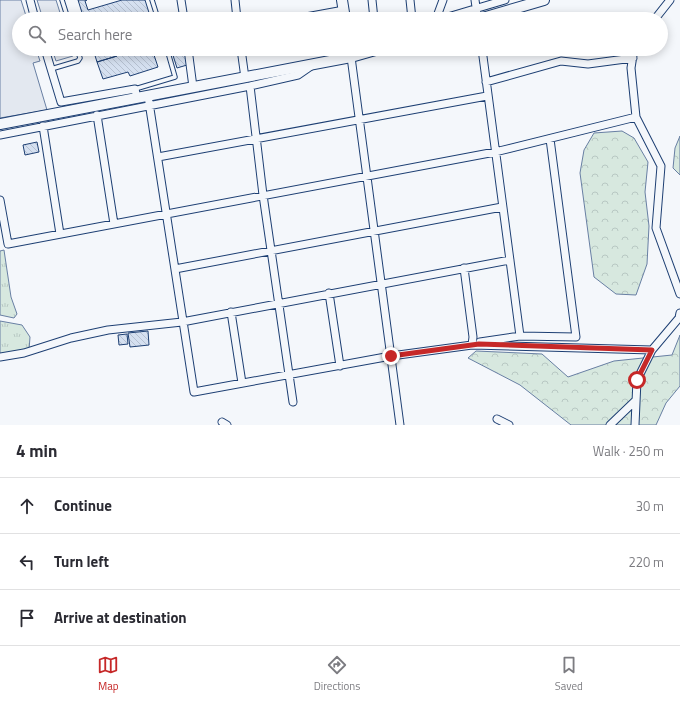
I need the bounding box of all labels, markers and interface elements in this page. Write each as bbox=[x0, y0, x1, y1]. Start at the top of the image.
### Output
search box bbox=[12, 12, 668, 56]
icon: search bbox=[26, 23, 48, 45]
text: Search here bbox=[58, 23, 132, 46]
route end bbox=[382, 347, 400, 365]
route start bbox=[628, 371, 646, 389]
text: 4 min bbox=[16, 438, 57, 464]
text: Walk · 250 m bbox=[593, 441, 664, 461]
text: Continue bbox=[54, 494, 112, 517]
icon: ahead bbox=[16, 495, 38, 517]
text: 30 m bbox=[636, 496, 664, 516]
text: Turn left bbox=[54, 550, 109, 573]
icon: left bbox=[16, 551, 38, 573]
text: 220 m bbox=[628, 552, 664, 572]
text: Arrive at destination bbox=[54, 606, 187, 629]
icon: arrive bbox=[16, 607, 38, 629]
tab: Map bbox=[97, 654, 119, 694]
tab: Directions bbox=[314, 654, 360, 694]
tab: Saved bbox=[555, 654, 583, 694]

